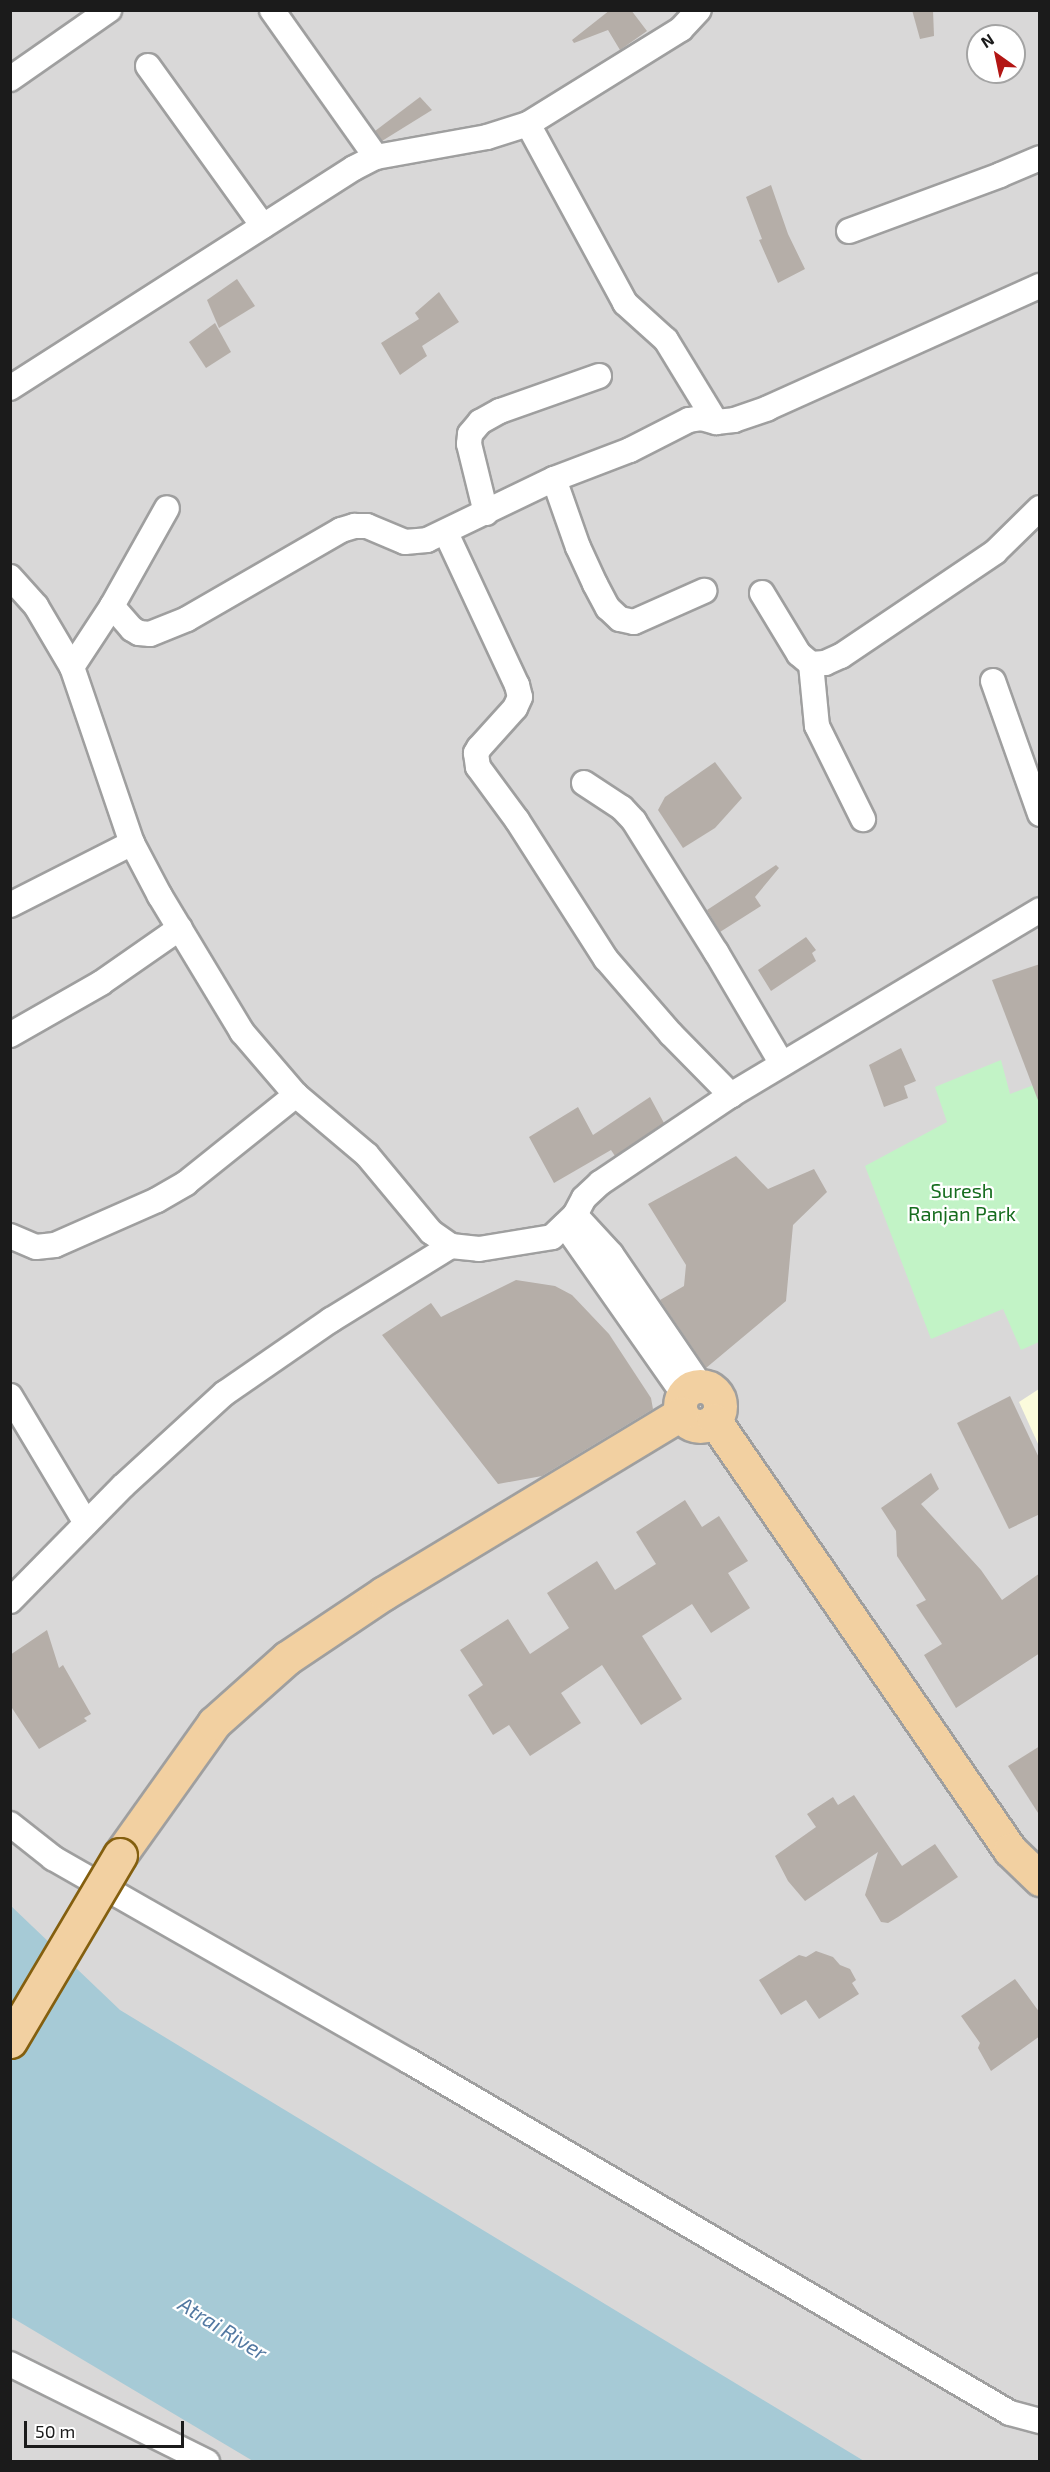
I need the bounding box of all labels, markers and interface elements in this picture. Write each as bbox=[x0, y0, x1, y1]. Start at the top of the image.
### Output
north arrow bbox=[966, 24, 1026, 84]
text: N bbox=[977, 29, 997, 51]
park label: Suresh Ranjan Park bbox=[908, 1179, 1016, 1226]
water label: Atrai River bbox=[174, 2291, 272, 2365]
scale bar bbox=[27, 2409, 188, 2447]
text: 50 m bbox=[35, 2420, 75, 2442]

